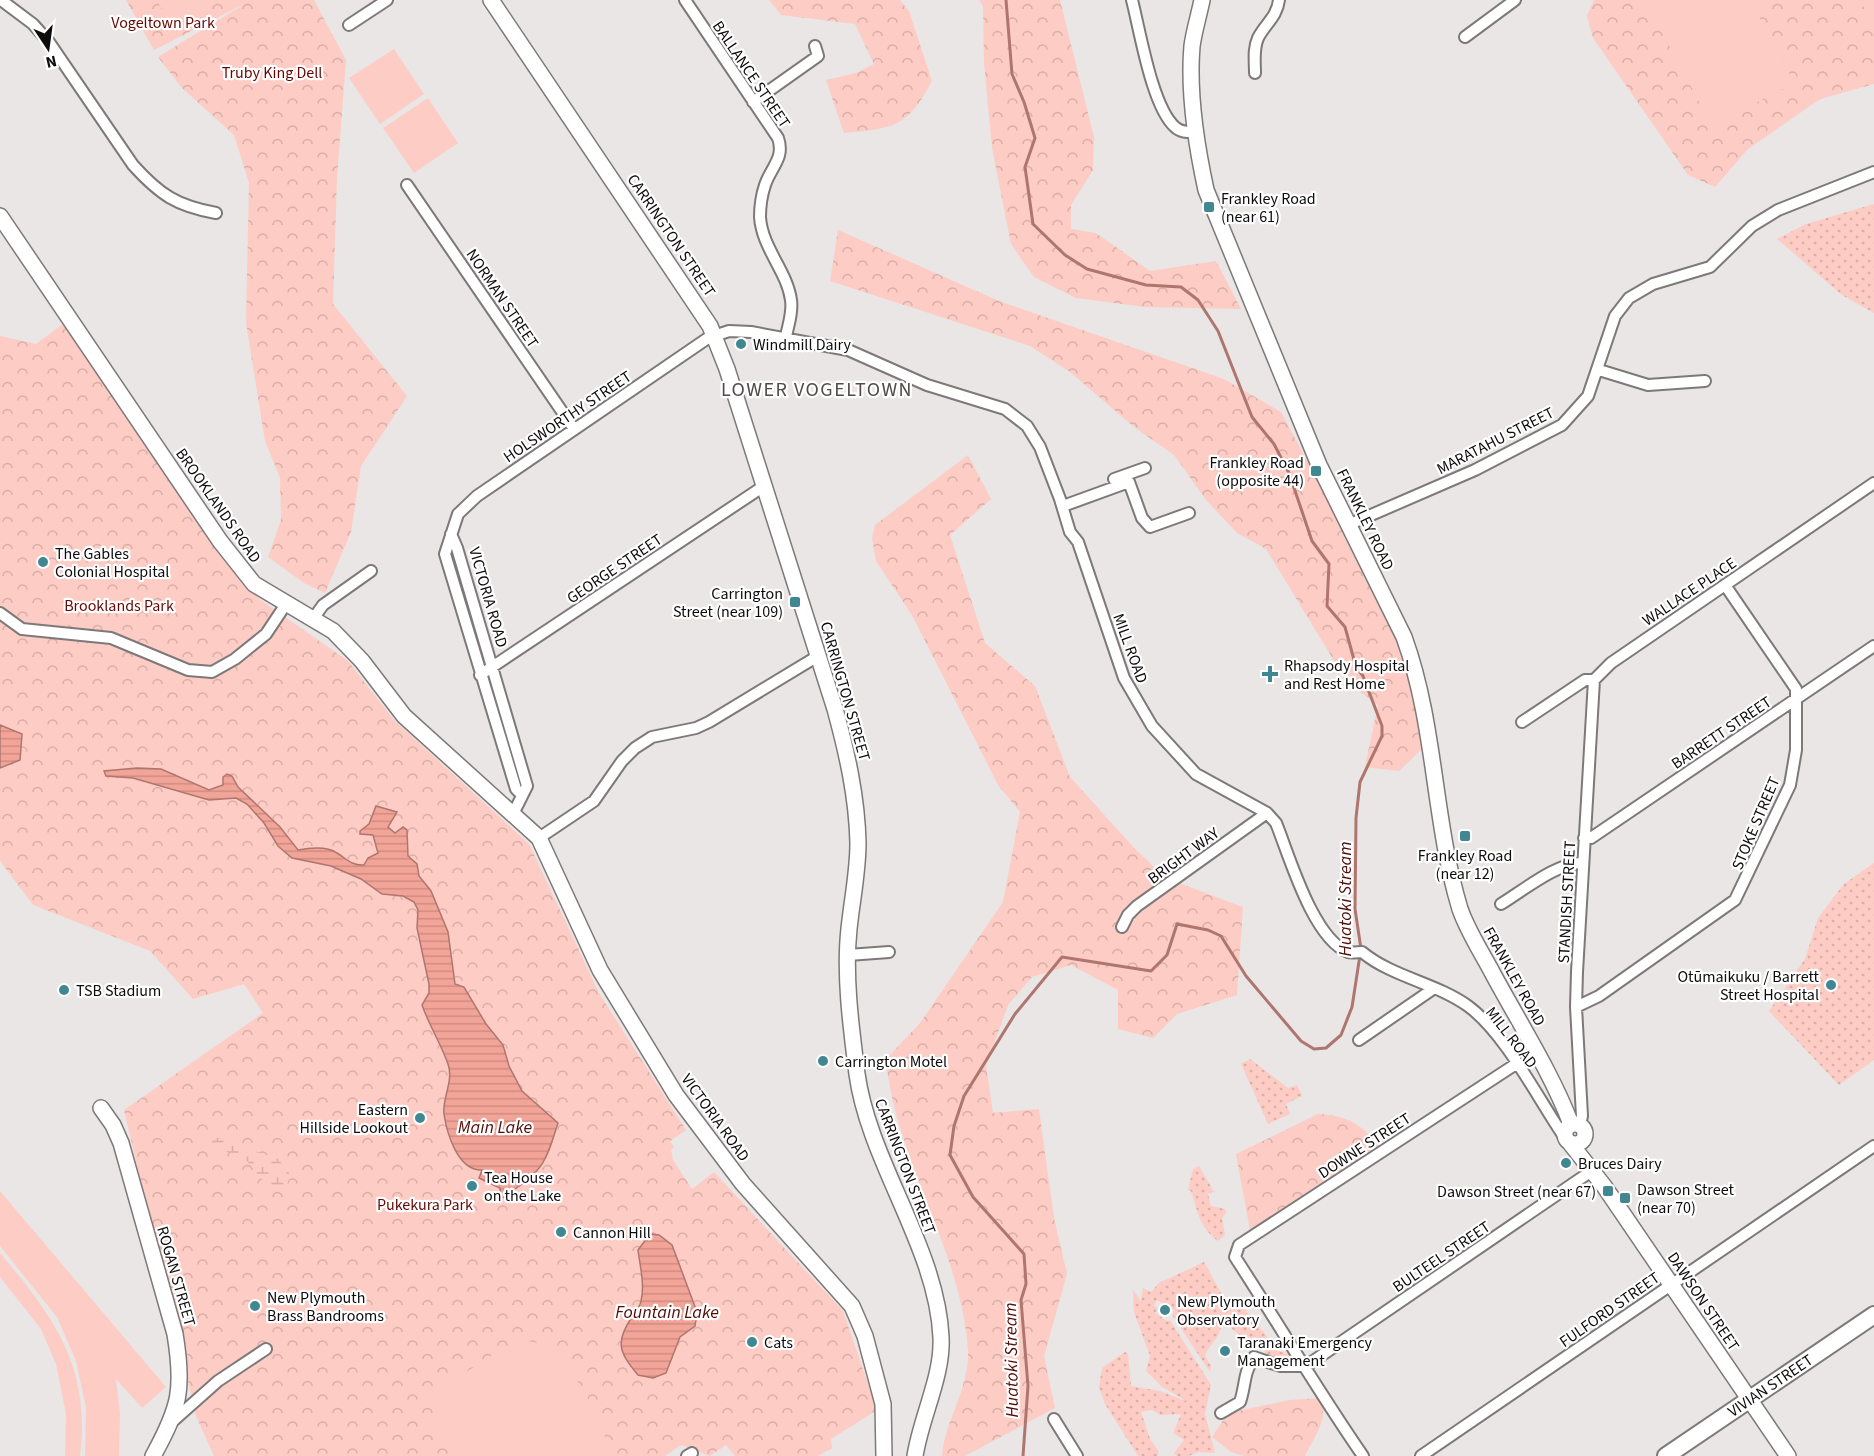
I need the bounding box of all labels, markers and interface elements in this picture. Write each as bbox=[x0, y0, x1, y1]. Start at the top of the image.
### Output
park label: Vogeltown Park bbox=[111, 12, 215, 34]
street label: BALLANCE STREET bbox=[707, 17, 795, 133]
north arrow bbox=[18, 18, 78, 78]
text: N bbox=[43, 50, 59, 74]
park label: Truby King Dell bbox=[222, 62, 322, 84]
street label: CARRINGTON STREET bbox=[622, 170, 721, 302]
place label: Frankley Road (near 61) bbox=[1221, 188, 1316, 228]
marker: Frankley Road (near 61) bbox=[1202, 200, 1216, 214]
street label: NORMAN STREET bbox=[461, 245, 544, 353]
place label: Windmill Dairy bbox=[753, 334, 852, 356]
marker: Windmill Dairy bbox=[734, 337, 748, 351]
street label: HOLSWORTHY STREET bbox=[499, 365, 636, 468]
district label: LOWER VOGELTOWN bbox=[721, 376, 913, 404]
street label: MARATAHU STREET bbox=[1433, 402, 1558, 480]
street label: BROOKLANDS ROAD bbox=[170, 444, 266, 568]
place label: Frankley Road (opposite 44) bbox=[1209, 452, 1304, 492]
marker: Frankley Road (opposite 44) bbox=[1309, 464, 1323, 478]
street label: FRANKLEY ROAD bbox=[1331, 465, 1399, 574]
street label: GEORGE STREET bbox=[562, 528, 667, 609]
place label: The Gables Colonial Hospital bbox=[55, 543, 169, 583]
street label: VICTORIA ROAD bbox=[463, 545, 513, 650]
street label: WALLACE PLACE bbox=[1638, 552, 1741, 631]
marker: The Gables Colonial Hospital bbox=[36, 555, 50, 569]
place label: Carrington Street (near 109) bbox=[673, 583, 783, 623]
park label: Brooklands Park bbox=[64, 595, 174, 617]
marker: Carrington Street (near 109) bbox=[788, 595, 802, 609]
street label: MILL ROAD bbox=[1107, 610, 1153, 686]
street label: CARRINGTON STREET bbox=[815, 619, 876, 764]
place label: Rhapsody Hospital and Rest Home bbox=[1284, 655, 1409, 695]
marker: Rhapsody Hospital and Rest Home bbox=[1261, 665, 1279, 683]
street label: BARRETT STREET bbox=[1667, 691, 1776, 775]
street label: STOKE STREET bbox=[1726, 773, 1786, 873]
street label: BRIGHT WAY bbox=[1143, 822, 1224, 889]
marker: Frankley Road (near 12) bbox=[1458, 829, 1472, 843]
street label: STANDISH STREET bbox=[1553, 840, 1581, 964]
water label: Huatoki Stream bbox=[1333, 841, 1358, 957]
place label: Frankley Road (near 12) bbox=[1418, 845, 1512, 885]
street label: FRANKLEY ROAD bbox=[1478, 923, 1551, 1030]
place label: Otūmaikuku / Barrett Street Hospital bbox=[1678, 966, 1820, 1006]
marker: Otūmaikuku / Barrett Street Hospital bbox=[1824, 978, 1838, 992]
place label: TSB Stadium bbox=[76, 980, 161, 1002]
marker: TSB Stadium bbox=[57, 983, 71, 997]
street label: MILL ROAD bbox=[1480, 1002, 1542, 1073]
place label: Carrington Motel bbox=[835, 1051, 947, 1073]
marker: Carrington Motel bbox=[816, 1054, 830, 1068]
street label: VICTORIA ROAD bbox=[676, 1069, 755, 1166]
street label: CARRINGTON STREET bbox=[869, 1095, 941, 1238]
place label: Eastern Hillside Lookout bbox=[299, 1099, 409, 1139]
street label: DOWNE STREET bbox=[1314, 1107, 1415, 1184]
marker: Eastern Hillside Lookout bbox=[413, 1111, 427, 1125]
water label: Main Lake bbox=[458, 1115, 532, 1140]
place label: Bruces Dairy bbox=[1578, 1153, 1662, 1175]
marker: Bruces Dairy bbox=[1559, 1156, 1573, 1170]
place label: Tea House on the Lake bbox=[484, 1167, 561, 1207]
marker: Tea House on the Lake bbox=[465, 1179, 479, 1193]
place label: Dawson Street (near 70) bbox=[1637, 1179, 1734, 1219]
place label: Dawson Street (near 67) bbox=[1437, 1181, 1596, 1203]
marker: Dawson Street (near 67) bbox=[1601, 1184, 1615, 1198]
marker: Dawson Street (near 70) bbox=[1618, 1191, 1632, 1205]
park label: Pukekura Park bbox=[377, 1194, 473, 1216]
street label: BULTEEL STREET bbox=[1388, 1216, 1495, 1298]
place label: Cannon Hill bbox=[573, 1222, 651, 1244]
street label: ROGAN STREET bbox=[151, 1224, 201, 1329]
marker: Cannon Hill bbox=[554, 1225, 568, 1239]
street label: DAWSON STREET bbox=[1662, 1248, 1745, 1356]
street label: FULFORD STREET bbox=[1555, 1267, 1665, 1353]
place label: New Plymouth Brass Bandrooms bbox=[267, 1287, 384, 1327]
place label: New Plymouth Observatory bbox=[1177, 1291, 1275, 1331]
marker: New Plymouth Brass Bandrooms bbox=[248, 1299, 262, 1313]
water label: Fountain Lake bbox=[615, 1300, 719, 1325]
water label: Huatoki Stream bbox=[998, 1302, 1025, 1418]
marker: New Plymouth Observatory bbox=[1158, 1303, 1172, 1317]
place label: Cats bbox=[764, 1332, 793, 1354]
place label: Taranaki Emergency Management bbox=[1237, 1332, 1373, 1372]
marker: Cats bbox=[745, 1335, 759, 1349]
marker: Taranaki Emergency Management bbox=[1218, 1344, 1232, 1358]
street label: VIVIAN STREET bbox=[1724, 1349, 1818, 1422]

